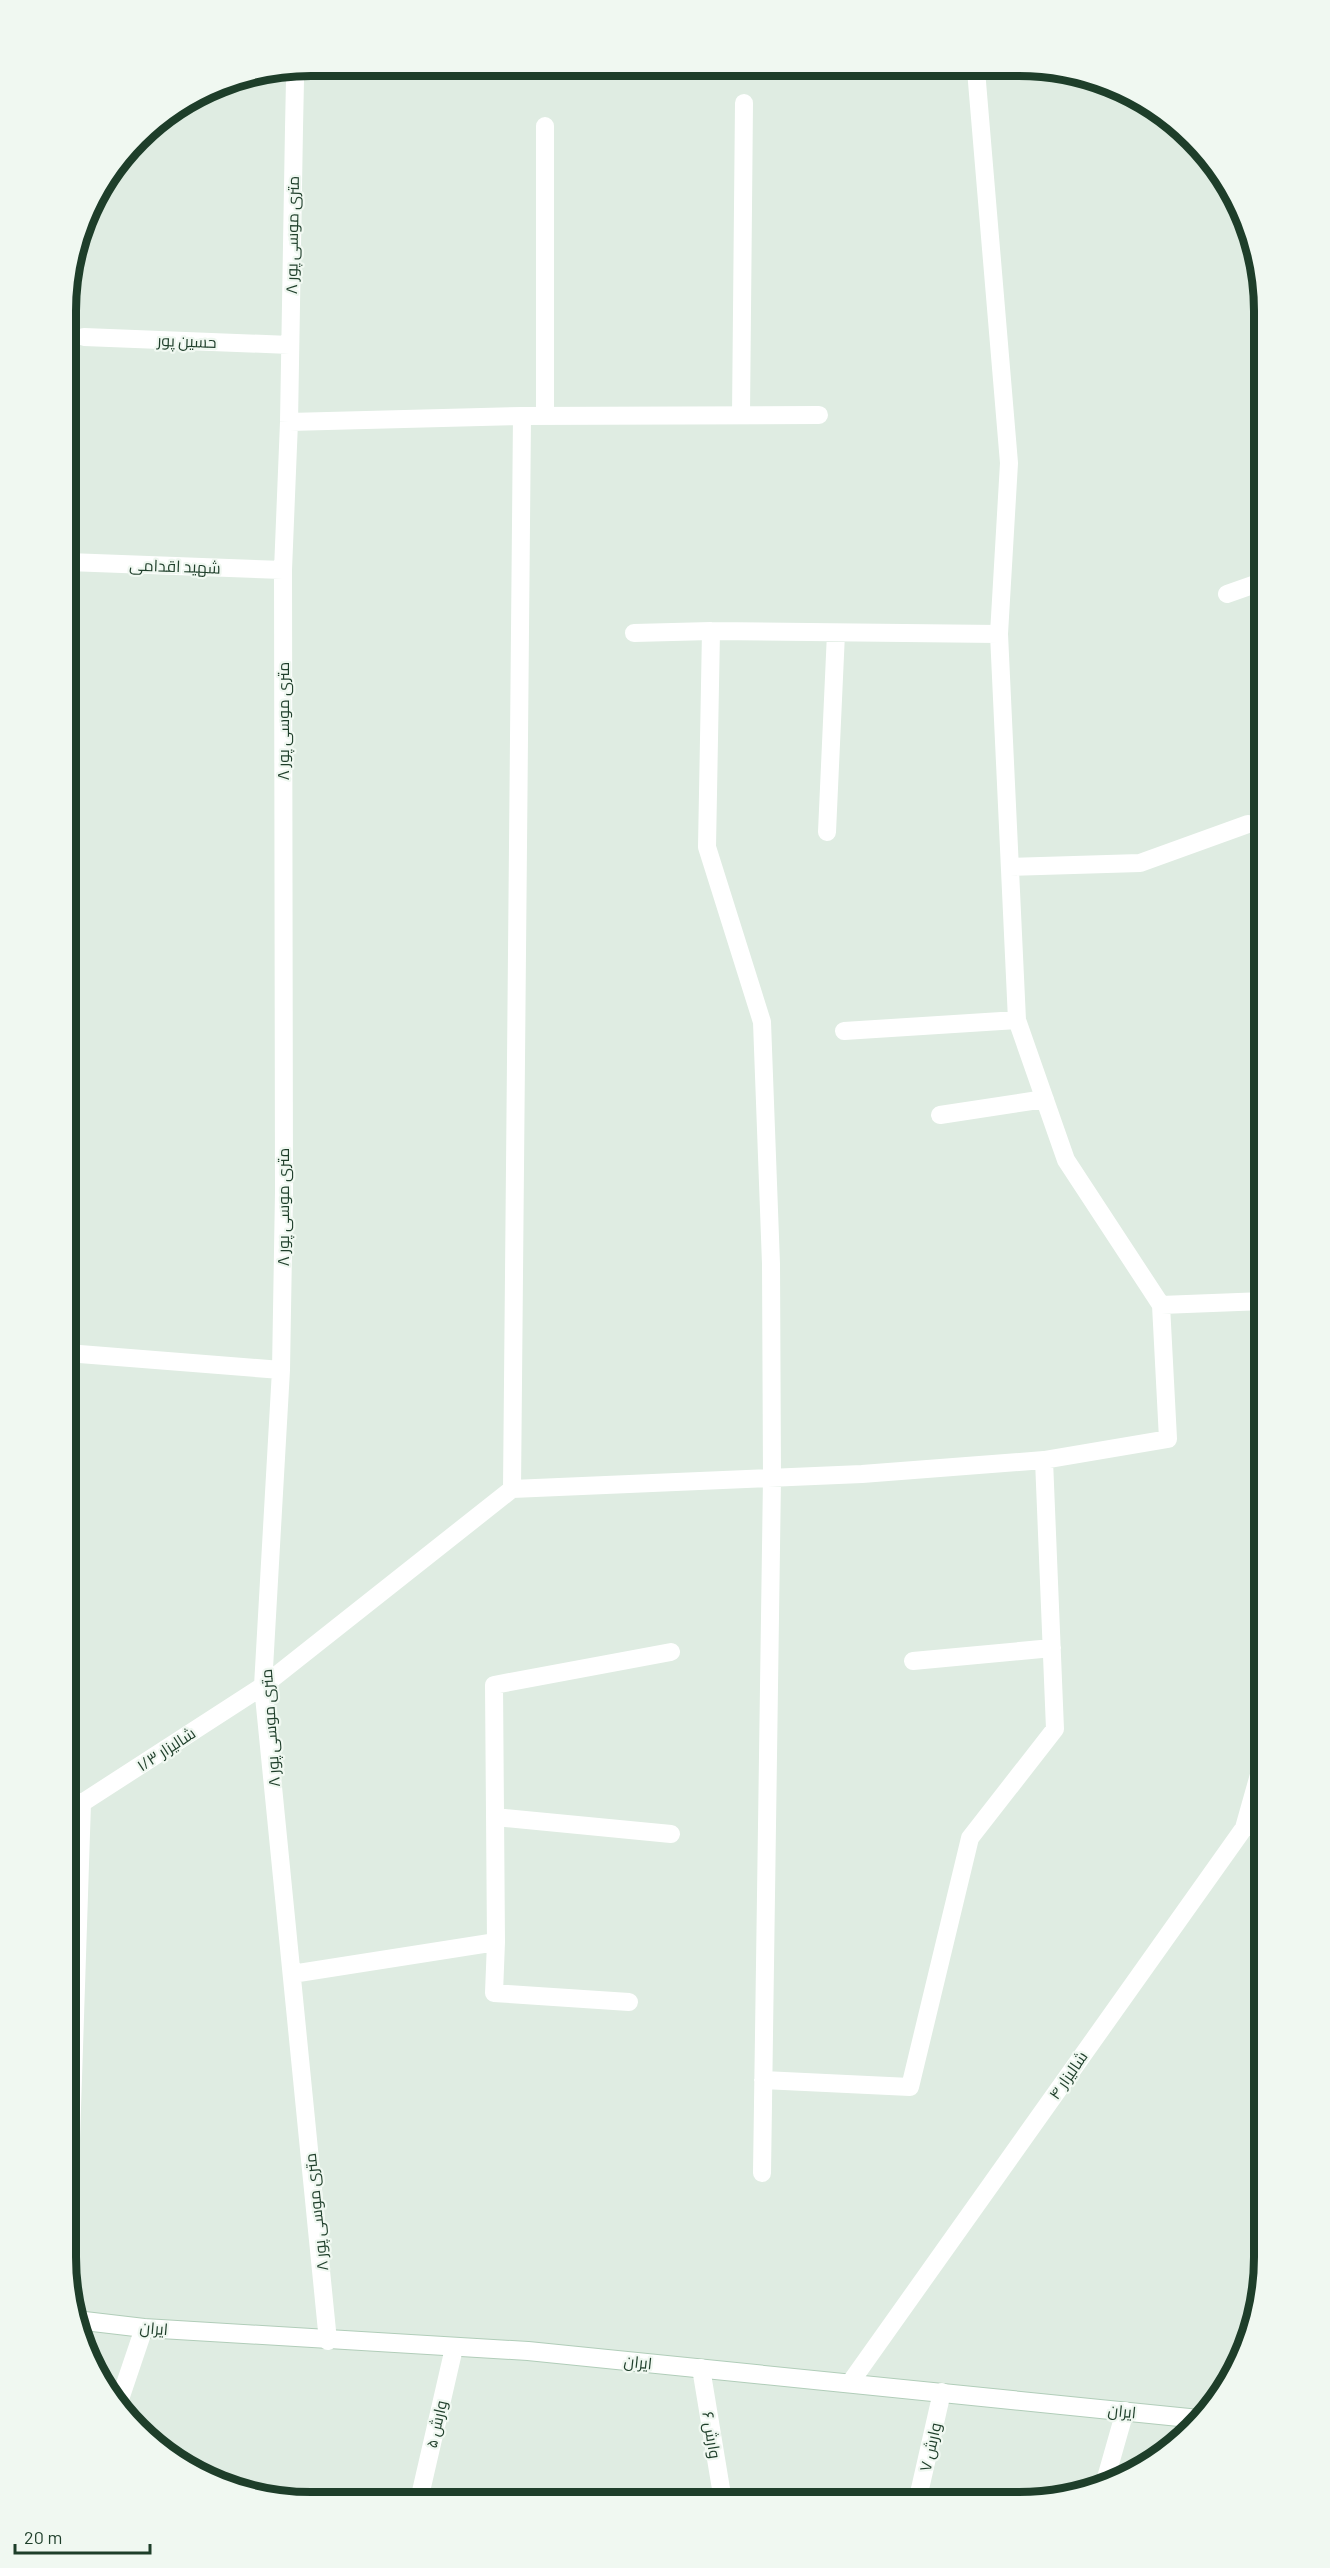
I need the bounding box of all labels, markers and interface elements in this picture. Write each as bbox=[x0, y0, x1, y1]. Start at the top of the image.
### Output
street label: ۸ متری موسی پور bbox=[281, 176, 305, 294]
street label: حسین پور bbox=[156, 330, 217, 354]
street label: شهید اقدامی bbox=[129, 554, 221, 579]
street label: ۸ متری موسی پور bbox=[273, 662, 295, 780]
street label: ۸ متری موسی پور bbox=[273, 1148, 295, 1266]
street label: ۸ متری موسی پور bbox=[256, 1668, 286, 1788]
street label: شالیزار ۱/۳ bbox=[133, 1723, 199, 1775]
street label: شالیزار ۴ bbox=[1044, 2047, 1092, 2103]
street label: ۸ متری موسی پور bbox=[300, 2152, 334, 2272]
street label: ایران bbox=[139, 2317, 169, 2340]
street label: ایران bbox=[623, 2351, 653, 2374]
street label: وارش ۵ bbox=[421, 2398, 452, 2450]
street label: ایران bbox=[1107, 2400, 1137, 2423]
street label: وارش ۶ bbox=[697, 2410, 726, 2460]
street label: وارش ۷ bbox=[915, 2420, 946, 2474]
scale bar bbox=[15, 2517, 150, 2555]
text: 20 m bbox=[24, 2526, 62, 2548]

